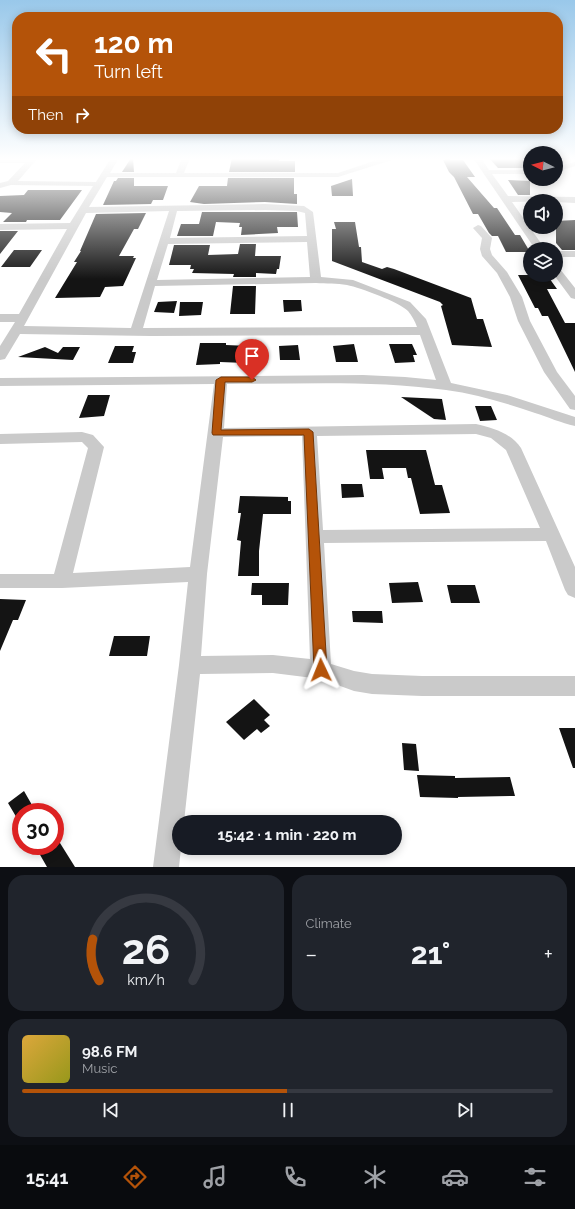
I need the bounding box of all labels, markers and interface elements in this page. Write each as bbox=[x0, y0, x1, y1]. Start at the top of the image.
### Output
text: 120 m bbox=[94, 27, 174, 60]
icon: left bbox=[28, 28, 80, 80]
text: Turn left bbox=[94, 61, 163, 82]
icon: right bbox=[71, 104, 93, 126]
text: Then bbox=[28, 106, 63, 124]
north arrow bbox=[523, 146, 563, 186]
map controls bbox=[523, 146, 563, 282]
button: sound bbox=[523, 194, 563, 234]
button: layers bbox=[523, 242, 563, 282]
pin bbox=[235, 339, 269, 380]
icon: arrive bbox=[241, 345, 263, 367]
position arrow bbox=[300, 649, 342, 691]
speed limit sign: 30 bbox=[12, 803, 64, 855]
text: 15:42 · 1 min · 220 m bbox=[217, 826, 357, 844]
text: Climate bbox=[306, 916, 352, 931]
text: 26 bbox=[121, 925, 170, 974]
text: 21° bbox=[411, 936, 450, 971]
text: − bbox=[306, 941, 317, 967]
text: + bbox=[544, 941, 553, 967]
text: km/h bbox=[127, 972, 165, 988]
text: 98.6 FM bbox=[82, 1043, 138, 1061]
text: Music bbox=[82, 1061, 117, 1076]
icon: previous bbox=[100, 1099, 122, 1121]
icon: pause bbox=[277, 1099, 299, 1121]
icon: next bbox=[454, 1099, 476, 1121]
icon: directions bbox=[121, 1163, 149, 1191]
icon: music bbox=[201, 1163, 229, 1191]
icon: phone bbox=[281, 1163, 309, 1191]
icon: climate bbox=[361, 1163, 389, 1191]
icon: car bbox=[441, 1163, 469, 1191]
icon: filters bbox=[521, 1163, 549, 1191]
text: 15:41 bbox=[26, 1167, 69, 1188]

